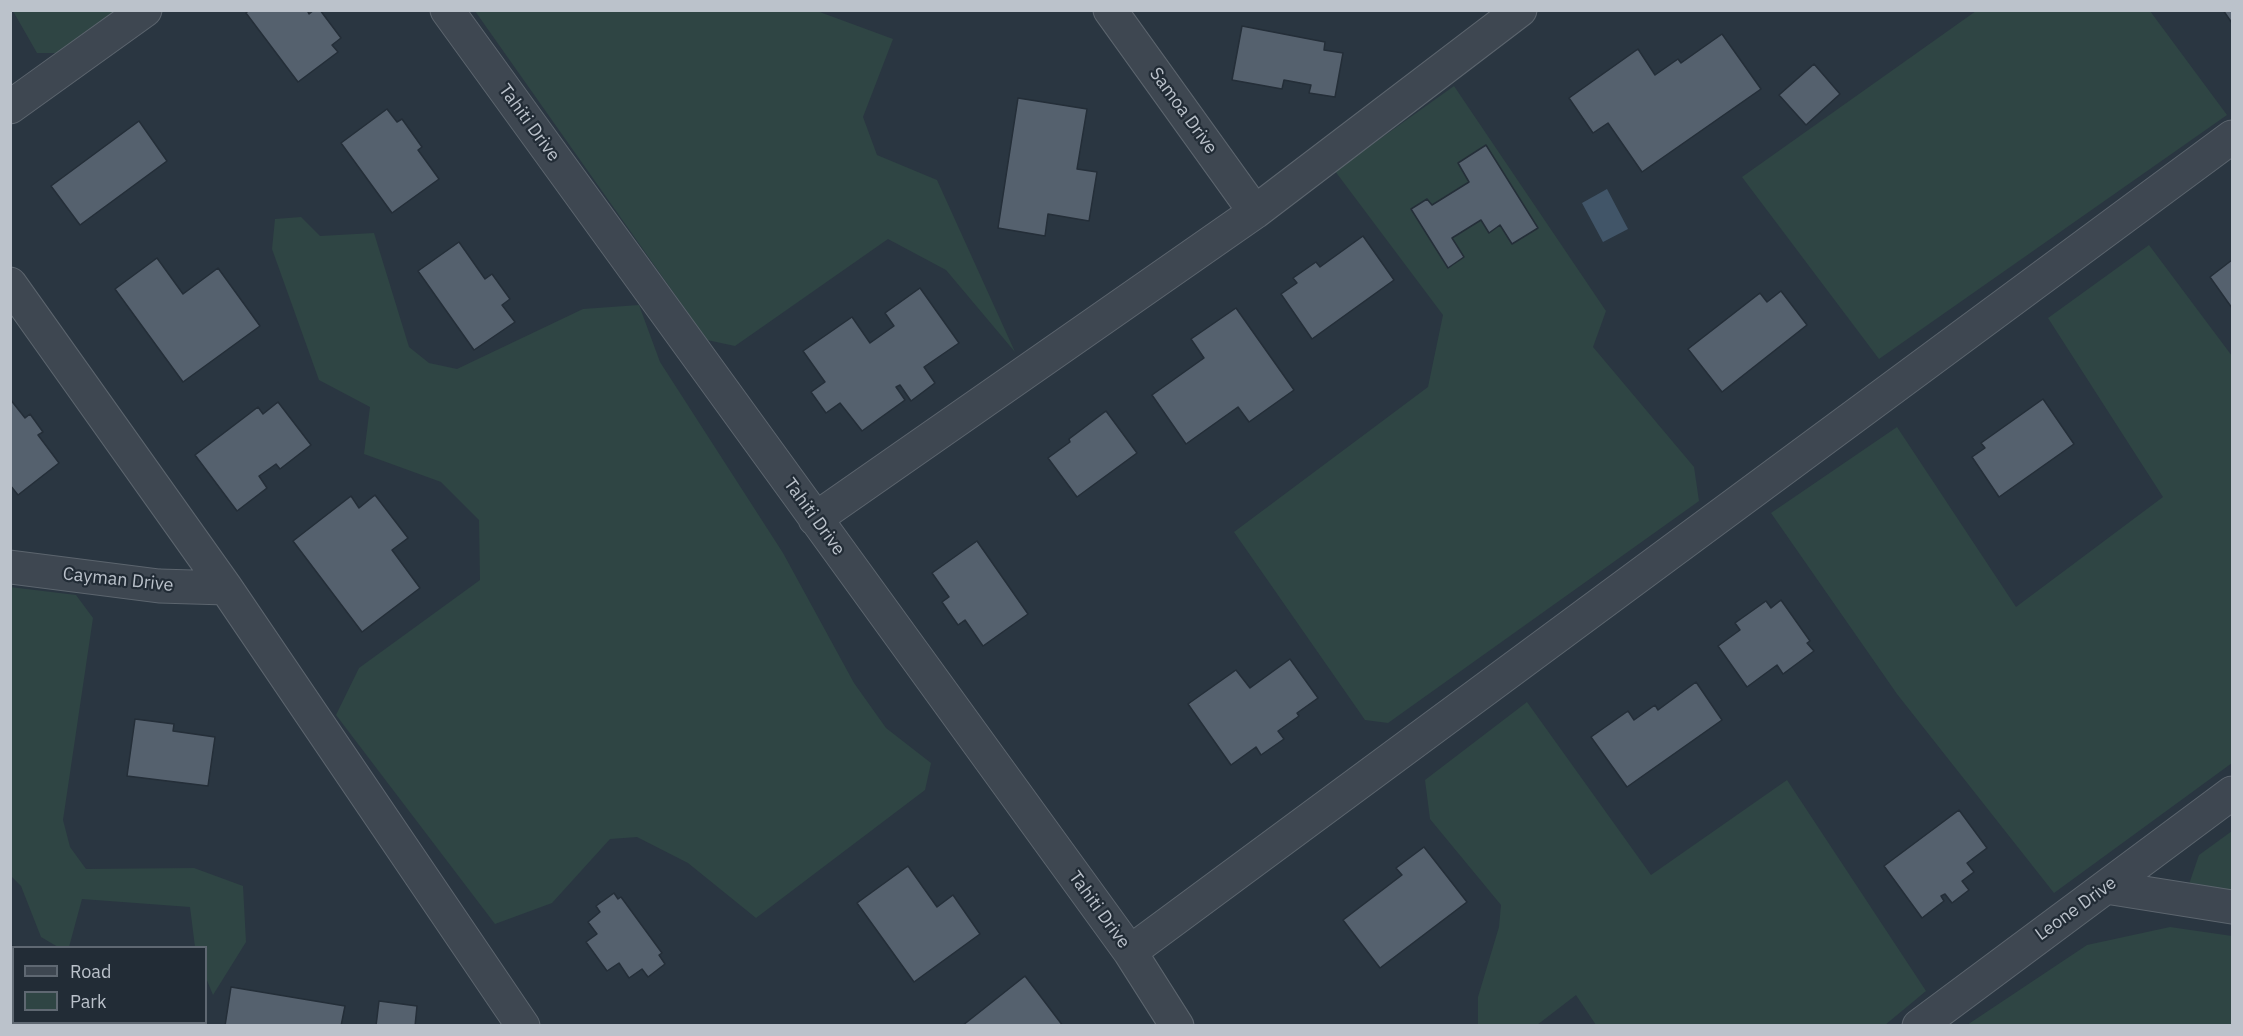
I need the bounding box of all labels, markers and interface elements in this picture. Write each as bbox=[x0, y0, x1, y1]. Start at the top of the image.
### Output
street label: Samoa Drive bbox=[1144, 64, 1222, 158]
street label: Tahiti Drive bbox=[494, 80, 564, 166]
street label: Tahiti Drive bbox=[779, 474, 849, 560]
street label: Cayman Drive bbox=[62, 563, 174, 597]
street label: Tahiti Drive bbox=[1064, 867, 1134, 953]
street label: Leone Drive bbox=[2031, 872, 2121, 946]
legend bbox=[12, 946, 207, 1024]
text: Road bbox=[70, 960, 111, 983]
text: Park bbox=[70, 990, 106, 1013]

